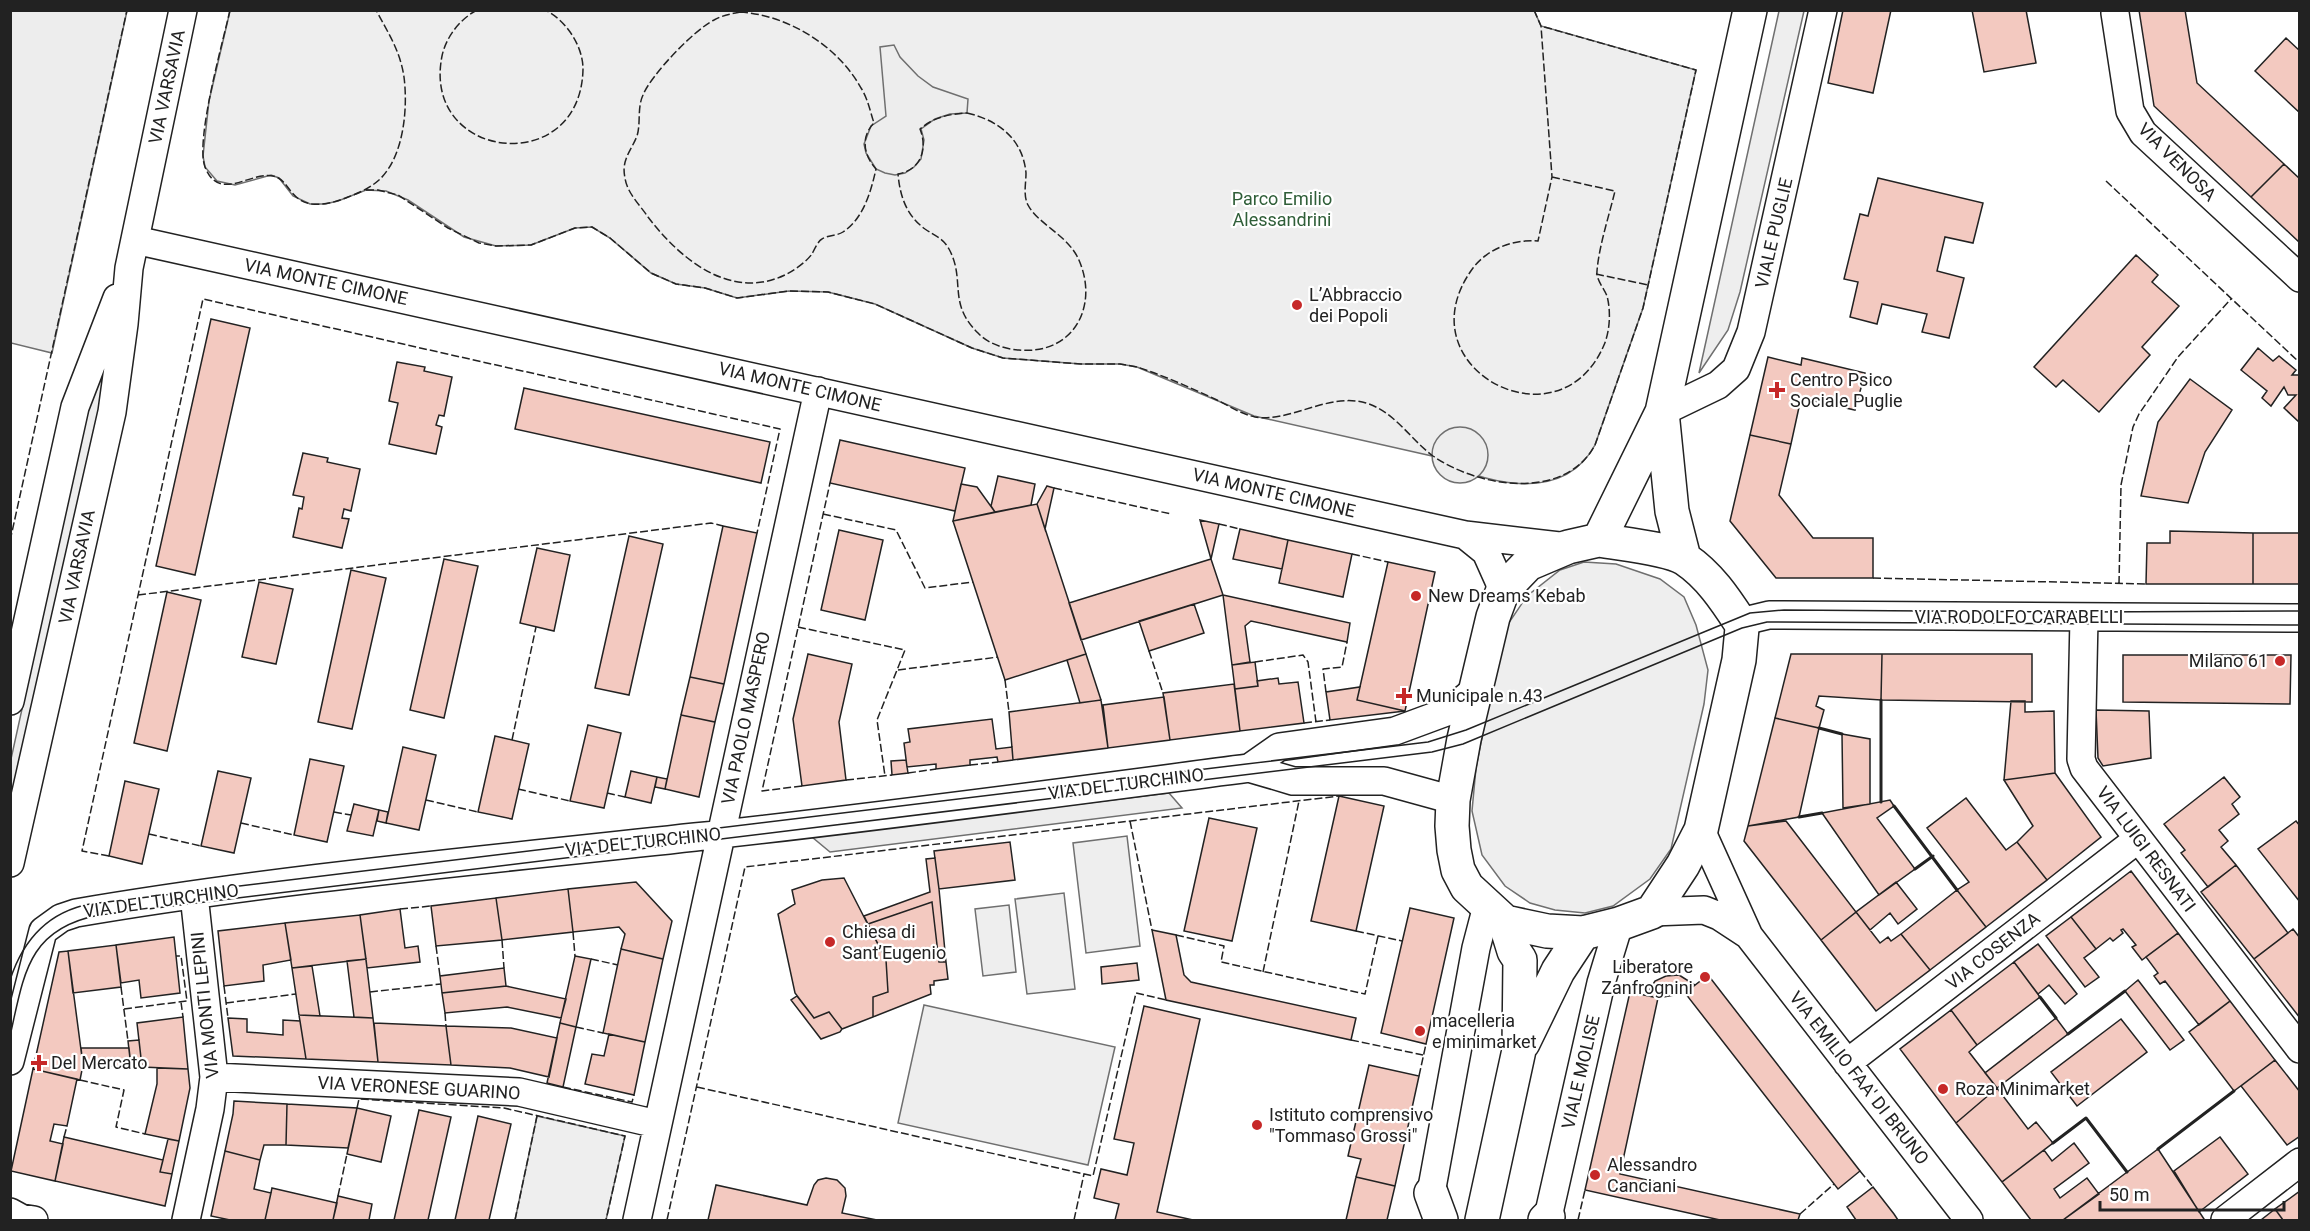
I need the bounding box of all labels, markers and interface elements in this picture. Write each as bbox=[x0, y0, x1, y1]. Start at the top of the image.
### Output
street label: VIA VARSAVIA bbox=[144, 28, 189, 146]
street label: VIA VENOSA bbox=[2134, 118, 2221, 205]
street label: VIALE PUGLIE bbox=[1751, 176, 1796, 290]
park label: Parco Emilio Alessandrini bbox=[1232, 188, 1332, 230]
street label: VIA MONTE CIMONE bbox=[242, 254, 410, 309]
place label: L’Abbraccio dei Popoli bbox=[1309, 284, 1402, 326]
marker: L’Abbraccio dei Popoli bbox=[1290, 298, 1304, 312]
street label: VIA MONTE CIMONE bbox=[717, 358, 884, 415]
place label: Centro Psico Sociale Puglie bbox=[1790, 369, 1903, 411]
marker: Centro Psico Sociale Puglie bbox=[1768, 381, 1786, 399]
street label: VIA MONTE CIMONE bbox=[1191, 464, 1358, 521]
street label: VIA VARSAVIA bbox=[54, 508, 99, 626]
place label: New Dreams Kebab bbox=[1428, 585, 1586, 606]
marker: New Dreams Kebab bbox=[1409, 589, 1423, 603]
street label: VIA RODOLFO CARABELLI bbox=[1915, 606, 2123, 627]
street label: VIA PAOLO MASPERO bbox=[717, 630, 774, 806]
place label: Milano 61 bbox=[2189, 650, 2268, 671]
marker: Milano 61 bbox=[2273, 654, 2287, 668]
place label: Municipale n.43 bbox=[1416, 685, 1543, 706]
marker: Municipale n.43 bbox=[1397, 689, 1411, 703]
street label: VIA DEL TURCHINO bbox=[1047, 764, 1205, 803]
street label: VIA LUIGI RESNATI bbox=[2092, 782, 2200, 915]
street label: VIA DEL TURCHINO bbox=[564, 823, 722, 860]
street label: VIA DEL TURCHINO bbox=[82, 879, 240, 922]
street label: VIA COSENZA bbox=[1942, 907, 2044, 994]
place label: Chiesa di Sant’Eugenio bbox=[842, 921, 946, 963]
street label: VIA MONTI LEPINI bbox=[186, 931, 223, 1079]
marker: Chiesa di Sant’Eugenio bbox=[823, 935, 837, 949]
place label: Liberatore Zanfrognini bbox=[1601, 956, 1693, 998]
marker: Liberatore Zanfrognini bbox=[1698, 970, 1712, 984]
street label: VIA EMILIO FAA' DI BRUNO bbox=[1785, 987, 1934, 1168]
place label: macelleria e minimarket bbox=[1432, 1010, 1537, 1052]
street label: VIALE MOLISE bbox=[1557, 1013, 1604, 1131]
marker: macelleria e minimarket bbox=[1413, 1024, 1427, 1038]
place label: Del Mercato bbox=[51, 1052, 148, 1073]
marker: Del Mercato bbox=[32, 1056, 46, 1070]
street label: VIA VERONESE GUARINO bbox=[317, 1072, 521, 1103]
place label: Roza Minimarket bbox=[1955, 1078, 2090, 1099]
marker: Roza Minimarket bbox=[1936, 1082, 1950, 1096]
place label: Istituto comprensivo "Tommaso Grossi" bbox=[1269, 1104, 1433, 1146]
marker: Istituto comprensivo "Tommaso Grossi" bbox=[1250, 1118, 1264, 1132]
place label: Alessandro Canciani bbox=[1607, 1154, 1697, 1196]
marker: Alessandro Canciani bbox=[1588, 1168, 1602, 1182]
scale bar bbox=[2100, 1174, 2284, 1212]
text: 50 m bbox=[2109, 1184, 2149, 1205]

